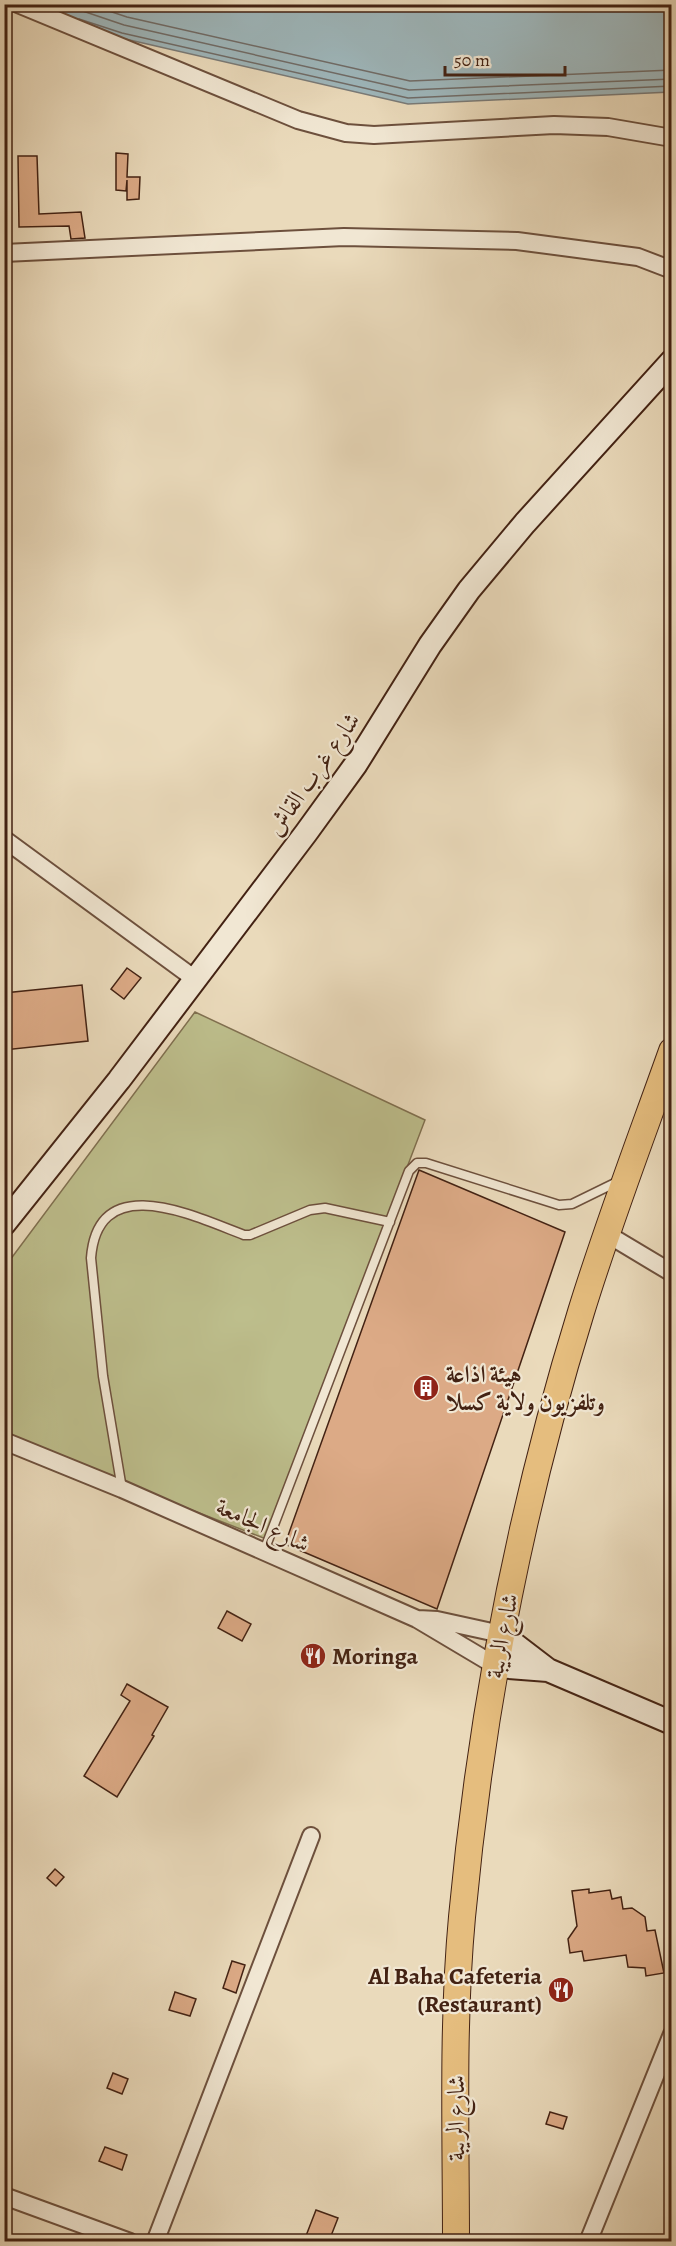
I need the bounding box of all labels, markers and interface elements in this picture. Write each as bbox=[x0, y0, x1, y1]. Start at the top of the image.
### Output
scale bar bbox=[445, 39, 565, 77]
text: 50 m bbox=[454, 48, 490, 72]
street label: شارع غرب القاش bbox=[259, 706, 371, 844]
place label: هيئة اذاعة وتلفزيون ولاية كسلا bbox=[446, 1358, 605, 1418]
building icon: هيئة اذاعة وتلفزيون ولاية كسلا bbox=[411, 1373, 441, 1403]
street label: شارع الجامعة bbox=[209, 1490, 315, 1564]
street label: شارع الريبة bbox=[478, 1591, 530, 1682]
place label: Moringa bbox=[332, 1640, 419, 1672]
restaurant icon: Moringa bbox=[298, 1641, 328, 1671]
place label: Al Baha Cafeteria (Restaurant) bbox=[367, 1960, 542, 2020]
restaurant icon: Al Baha Cafeteria (Restaurant) bbox=[546, 1975, 576, 2005]
street label: شارع الريبة bbox=[440, 2075, 476, 2161]

